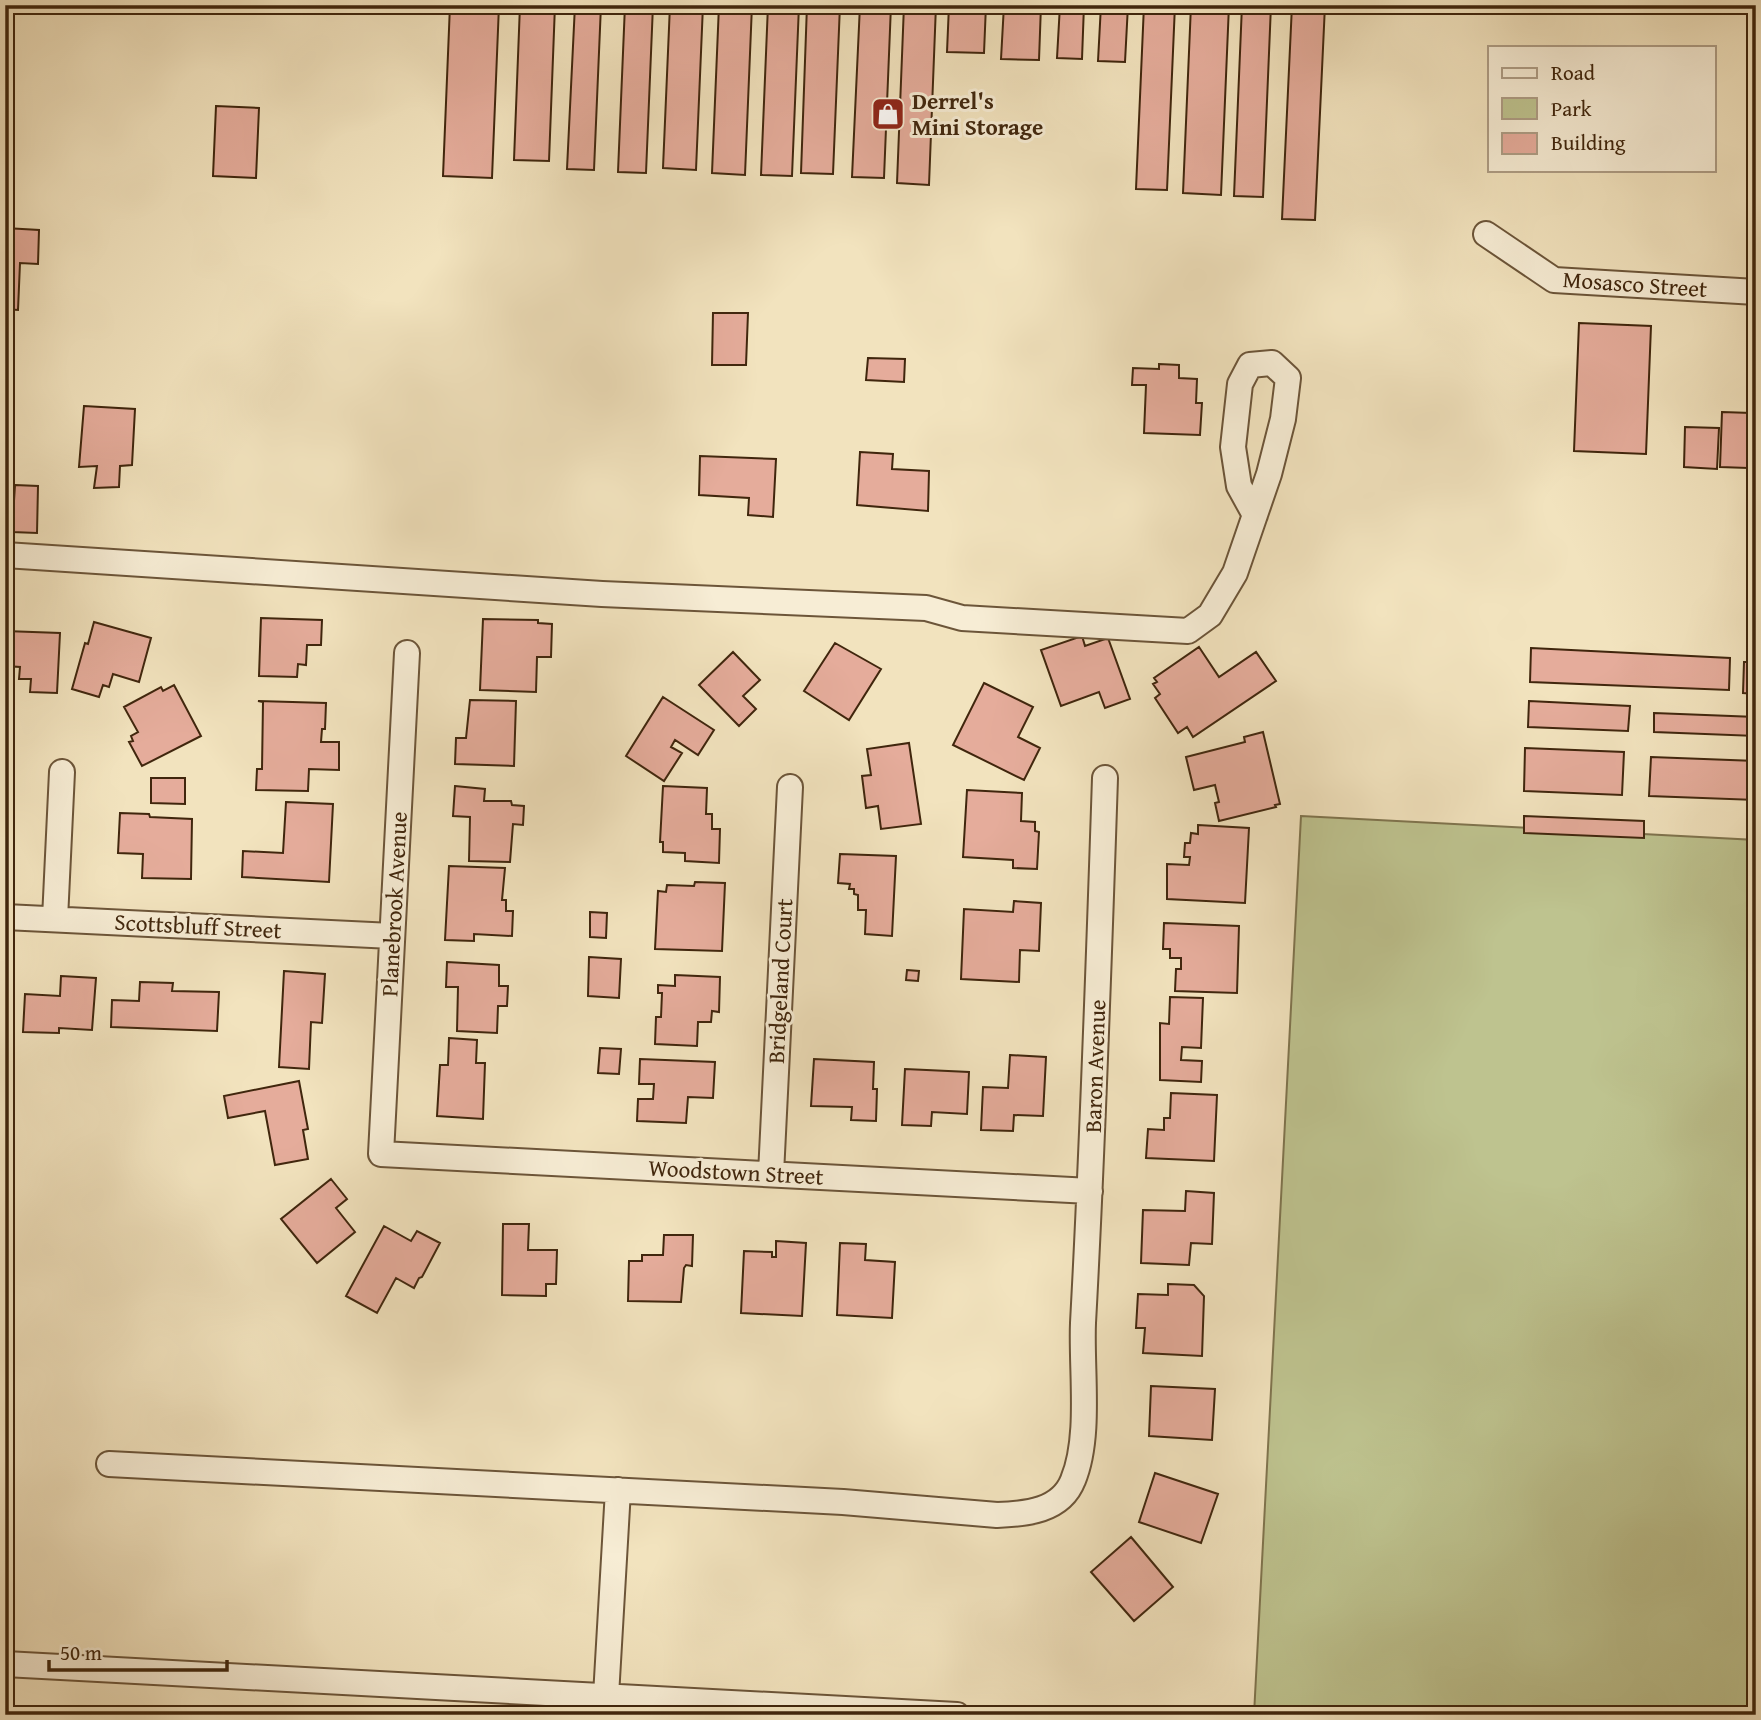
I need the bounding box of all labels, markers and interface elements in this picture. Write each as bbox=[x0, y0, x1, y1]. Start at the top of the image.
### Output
legend bbox=[1488, 46, 1716, 172]
text: Road bbox=[1551, 57, 1596, 88]
place label: Derrel's Mini Storage bbox=[912, 84, 1043, 143]
text: Park bbox=[1551, 93, 1592, 124]
shop icon: Derrel's Mini Storage bbox=[869, 95, 907, 133]
text: Building bbox=[1551, 127, 1626, 158]
street label: Mosasco Street bbox=[1562, 262, 1708, 305]
street label: Planebrook Avenue bbox=[372, 811, 415, 997]
street label: Bridgeland Court bbox=[759, 898, 800, 1064]
street label: Scottsbluff Street bbox=[114, 905, 282, 946]
street label: Baron Avenue bbox=[1076, 999, 1113, 1133]
street label: Woodstown Street bbox=[648, 1150, 825, 1193]
scale bar bbox=[49, 1629, 228, 1673]
text: 50 m bbox=[60, 1637, 102, 1668]

